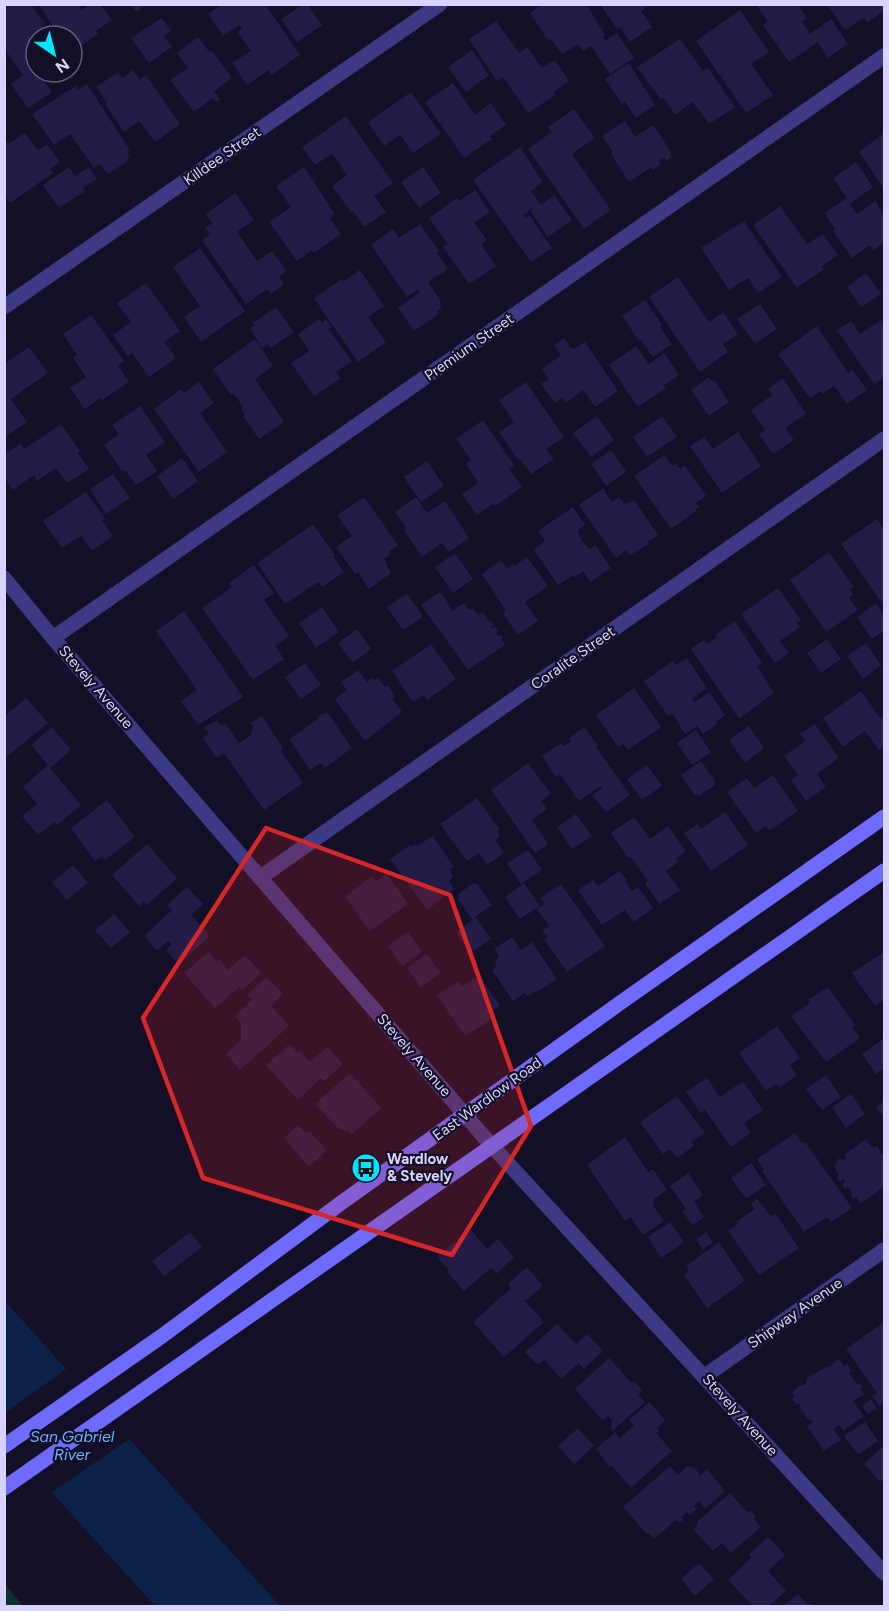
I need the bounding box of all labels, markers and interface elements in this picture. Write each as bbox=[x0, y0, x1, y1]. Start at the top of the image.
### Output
north arrow bbox=[24, 24, 84, 84]
text: N bbox=[52, 55, 73, 77]
street label: Killdee Street bbox=[180, 123, 264, 189]
street label: Premium Street bbox=[421, 309, 517, 384]
street label: Coralite Street bbox=[527, 622, 619, 694]
street label: Stevely Avenue bbox=[55, 642, 137, 732]
street label: Stevely Avenue bbox=[373, 1010, 455, 1100]
street label: East Wardlow Road bbox=[429, 1054, 545, 1144]
place label: Wardlow & Stevely bbox=[387, 1150, 452, 1185]
bus stop icon: Wardlow & Stevely bbox=[350, 1152, 382, 1184]
street label: Shipway Avenue bbox=[744, 1274, 846, 1352]
street label: Stevely Avenue bbox=[698, 1370, 782, 1460]
water label: San Gabriel River bbox=[30, 1427, 115, 1464]

